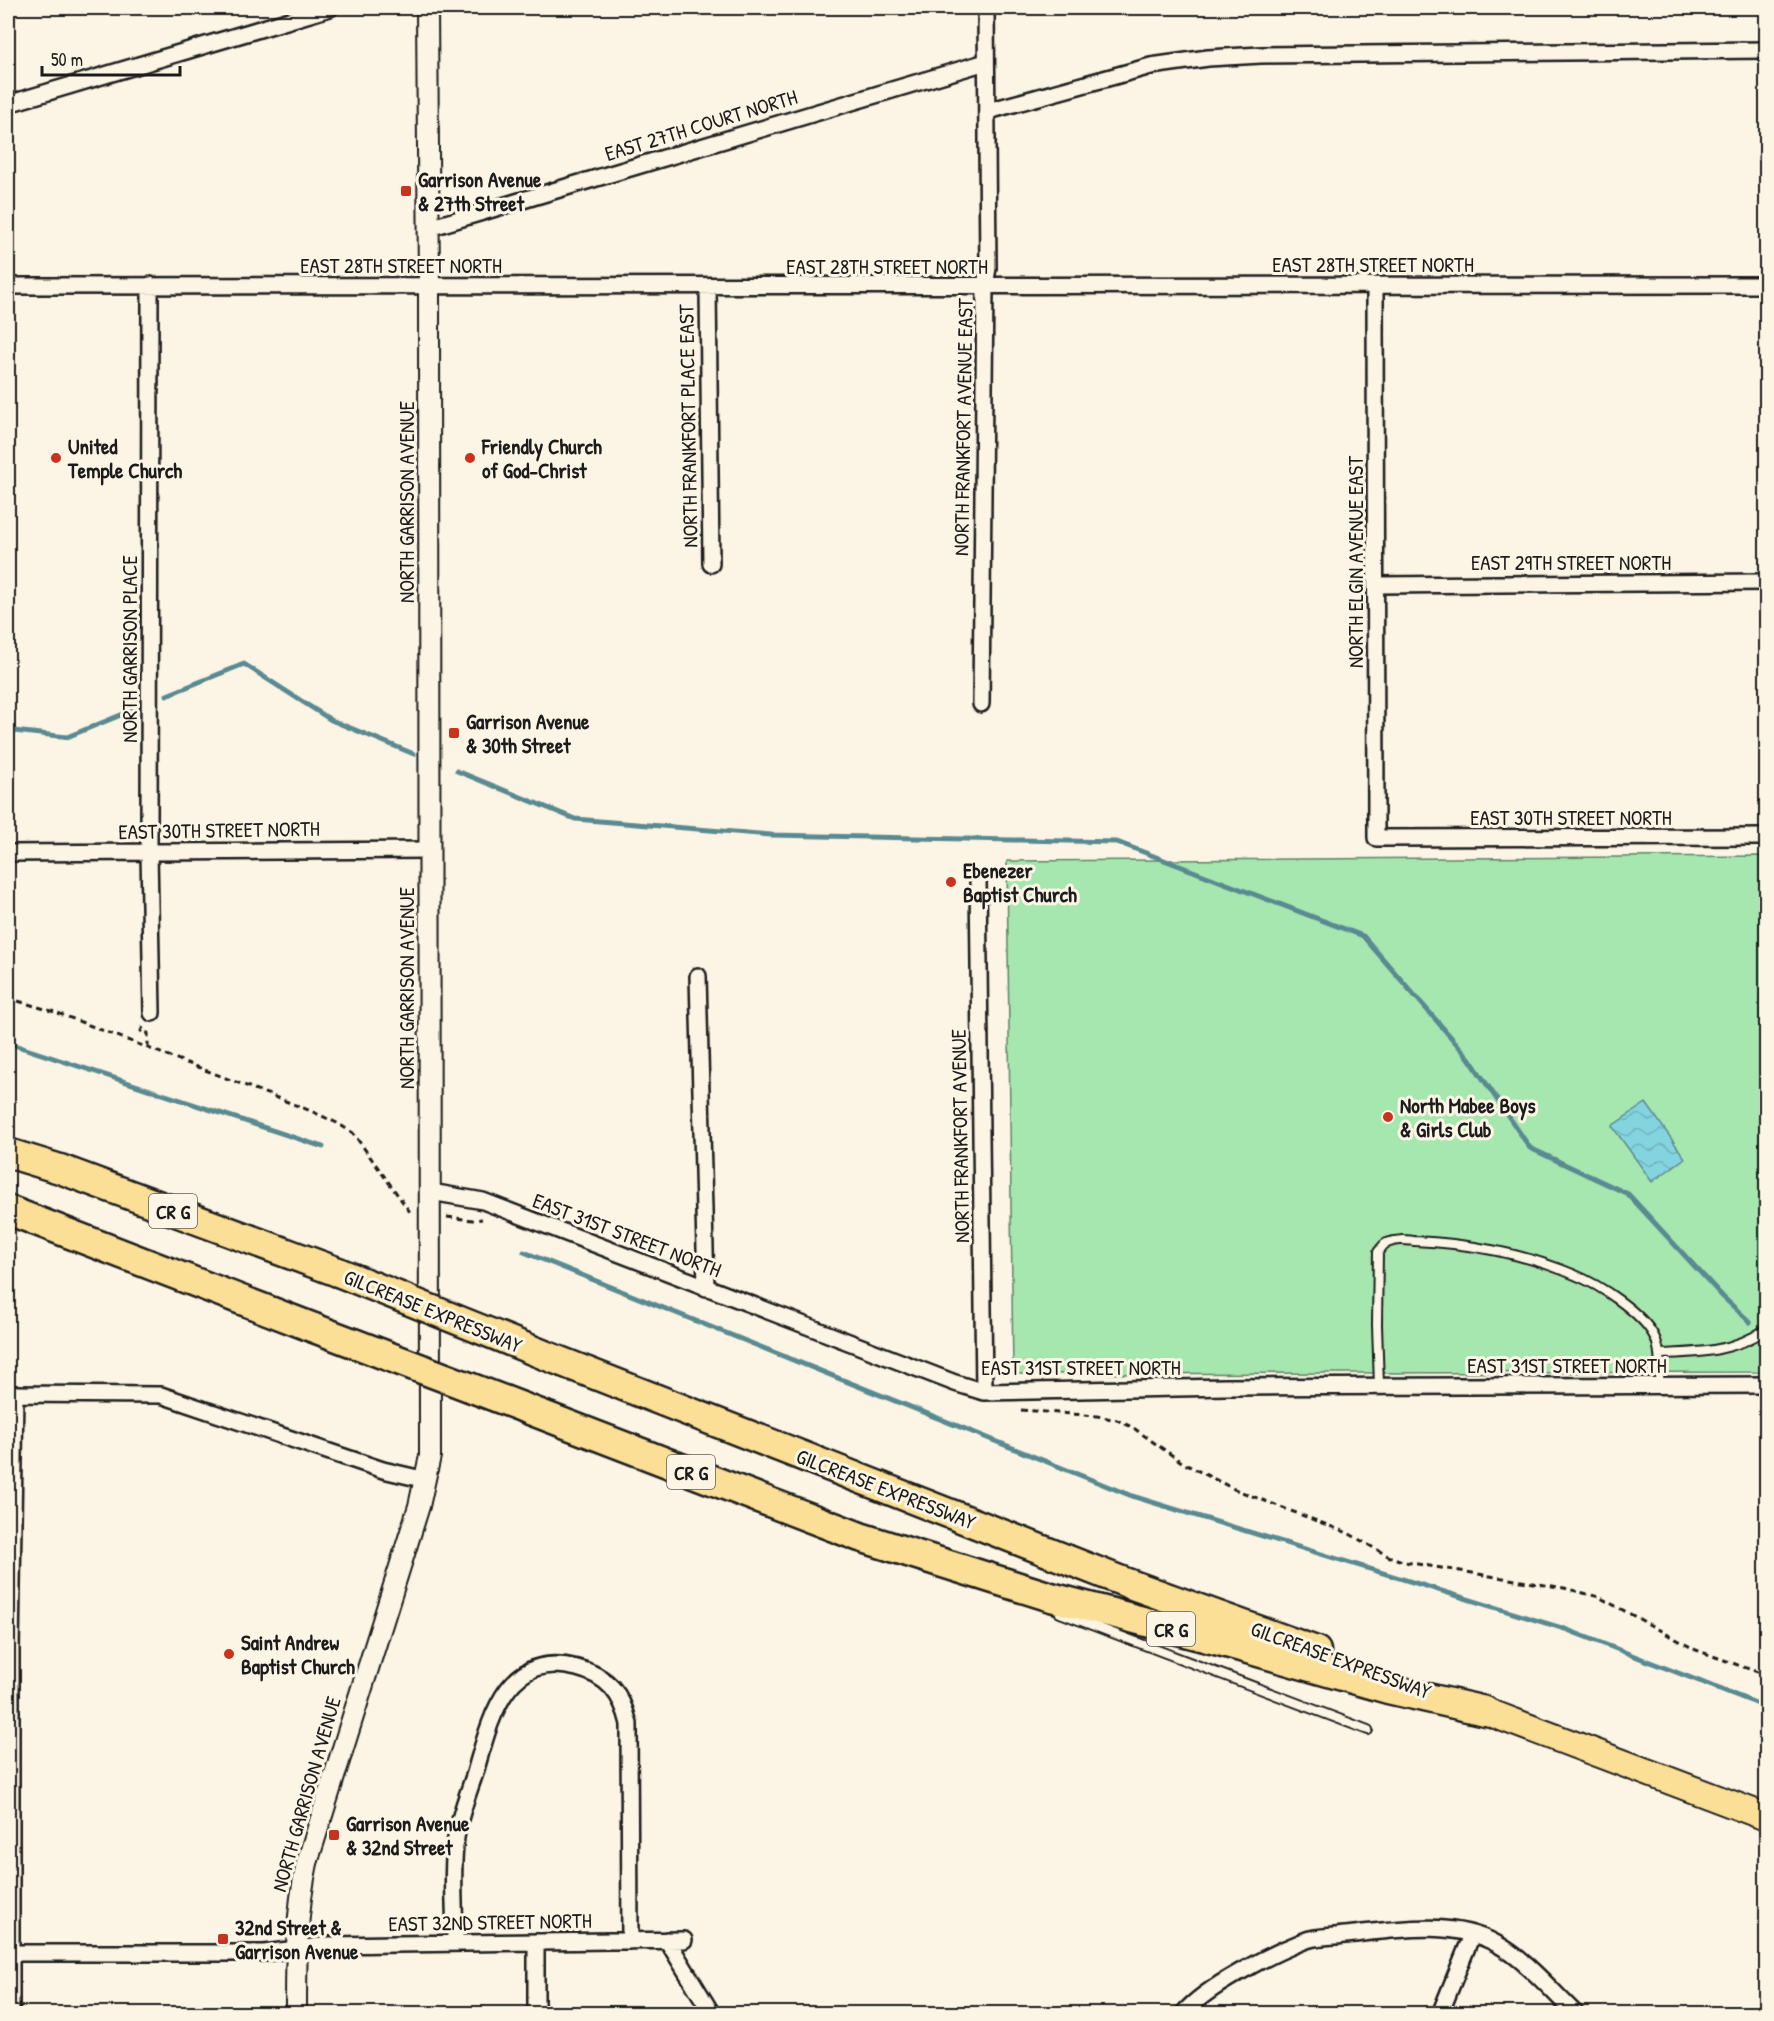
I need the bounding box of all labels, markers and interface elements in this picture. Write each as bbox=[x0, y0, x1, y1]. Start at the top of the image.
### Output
scale bar bbox=[42, 39, 180, 77]
text: 50 m bbox=[51, 47, 83, 72]
street label: EAST 27TH COURT NORTH bbox=[601, 82, 801, 168]
place label: Garrison Avenue & 27th Street bbox=[418, 165, 542, 218]
marker: Garrison Avenue & 27th Street bbox=[399, 184, 413, 198]
street label: EAST 28TH STREET NORTH bbox=[1272, 250, 1474, 279]
street label: EAST 28TH STREET NORTH bbox=[300, 251, 502, 280]
street label: EAST 28TH STREET NORTH bbox=[786, 252, 988, 281]
street label: NORTH FRANKFORT AVENUE EAST bbox=[946, 297, 980, 556]
street label: NORTH FRANKFORT PLACE EAST bbox=[671, 303, 705, 548]
street label: NORTH GARRISON AVENUE bbox=[392, 401, 421, 603]
place label: United Temple Church bbox=[67, 432, 182, 486]
place label: Friendly Church of God-Christ bbox=[481, 432, 602, 485]
marker: United Temple Church bbox=[49, 451, 63, 465]
marker: Friendly Church of God-Christ bbox=[463, 451, 477, 465]
street label: NORTH ELGIN AVENUE EAST bbox=[1341, 455, 1370, 668]
street label: EAST 29TH STREET NORTH bbox=[1471, 548, 1671, 577]
street label: NORTH GARRISON PLACE bbox=[115, 555, 144, 743]
place label: Garrison Avenue & 30th Street bbox=[466, 707, 590, 760]
marker: Garrison Avenue & 30th Street bbox=[447, 726, 461, 740]
street label: EAST 30TH STREET NORTH bbox=[1470, 803, 1672, 832]
street label: EAST 30TH STREET NORTH bbox=[118, 814, 320, 846]
place label: Ebenezer Baptist Church bbox=[963, 856, 1077, 910]
marker: Ebenezer Baptist Church bbox=[944, 875, 958, 889]
street label: NORTH GARRISON AVENUE bbox=[392, 887, 421, 1089]
street label: NORTH FRANKFORT AVENUE bbox=[944, 1029, 976, 1243]
place label: North Mabee Boys & Girls Club bbox=[1400, 1091, 1536, 1144]
marker: North Mabee Boys & Girls Club bbox=[1381, 1110, 1395, 1124]
street label: EAST 31ST STREET NORTH bbox=[529, 1186, 725, 1284]
road number: CR G bbox=[149, 1194, 197, 1228]
street label: GILCREASE EXPRESSWAY bbox=[340, 1262, 527, 1360]
street label: EAST 31ST STREET NORTH bbox=[1467, 1351, 1667, 1380]
street label: EAST 31ST STREET NORTH bbox=[981, 1353, 1181, 1382]
street label: GILCREASE EXPRESSWAY bbox=[792, 1441, 980, 1537]
road number: CR G bbox=[667, 1455, 715, 1489]
road number: CR G bbox=[1147, 1612, 1195, 1646]
street label: GILCREASE EXPRESSWAY bbox=[1247, 1614, 1436, 1706]
place label: Saint Andrew Baptist Church bbox=[241, 1628, 355, 1682]
marker: Saint Andrew Baptist Church bbox=[222, 1647, 236, 1661]
street label: NORTH GARRISON AVENUE bbox=[264, 1693, 348, 1895]
place label: Garrison Avenue & 32nd Street bbox=[346, 1809, 470, 1862]
marker: Garrison Avenue & 32nd Street bbox=[327, 1828, 341, 1842]
street label: EAST 32ND STREET NORTH bbox=[388, 1906, 592, 1938]
place label: 32nd Street & Garrison Avenue bbox=[235, 1913, 359, 1966]
marker: 32nd Street & Garrison Avenue bbox=[216, 1932, 230, 1946]

